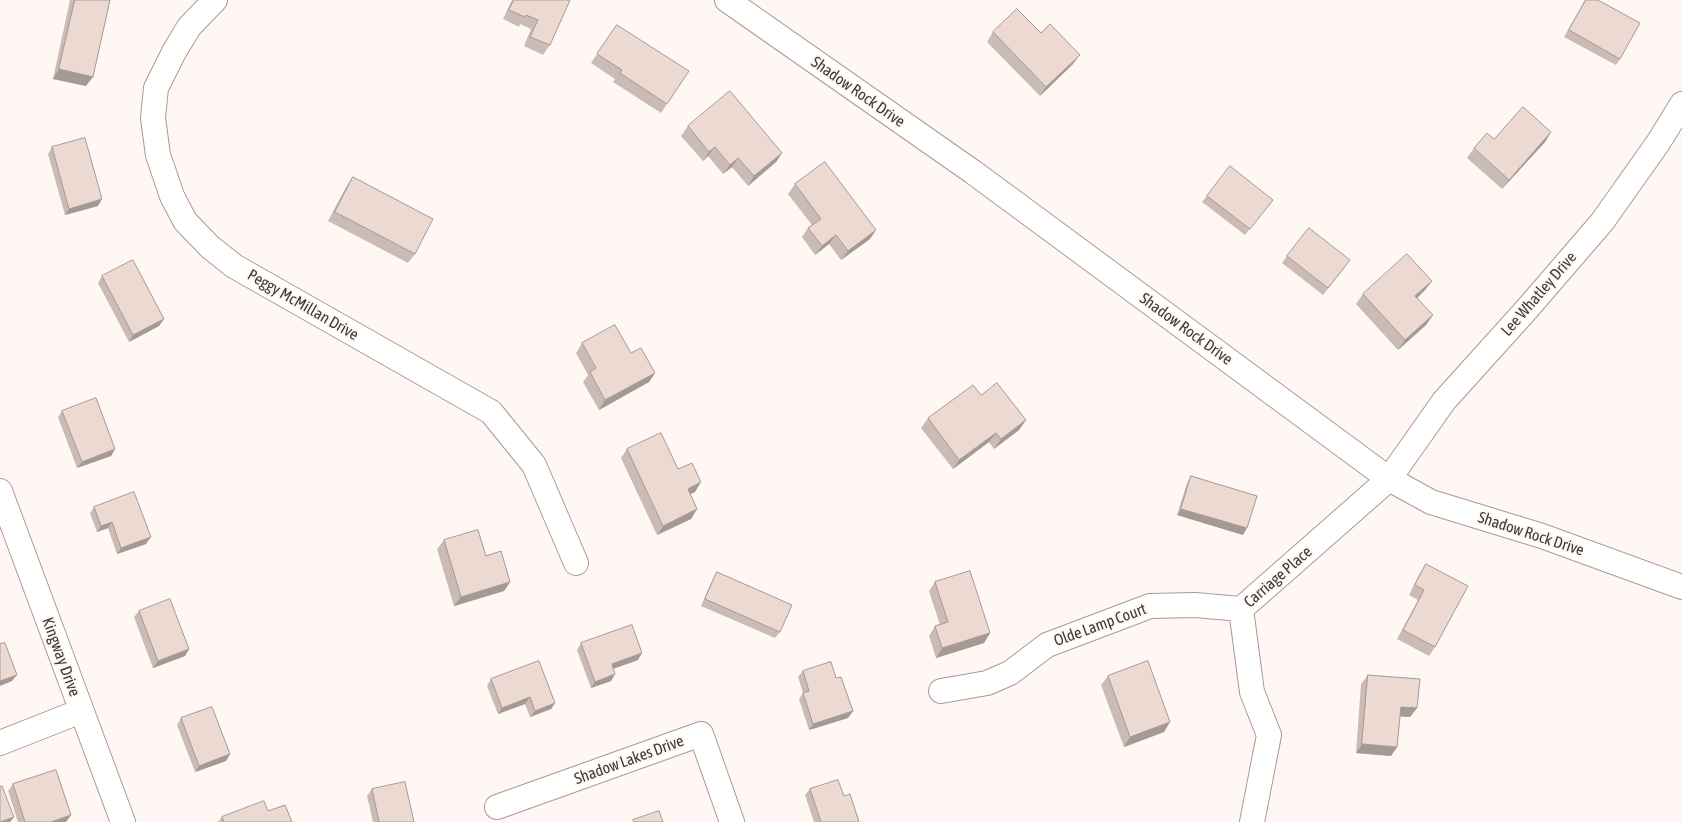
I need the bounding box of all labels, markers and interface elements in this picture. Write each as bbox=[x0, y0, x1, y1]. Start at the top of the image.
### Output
street label: Shadow Rock Drive bbox=[807, 52, 909, 132]
street label: Lee Whatley Drive bbox=[1497, 248, 1581, 340]
street label: Peggy McMillan Drive bbox=[244, 265, 362, 345]
street label: Shadow Rock Drive bbox=[1136, 289, 1236, 369]
street label: Shadow Rock Drive bbox=[1476, 508, 1586, 560]
street label: Carriage Place bbox=[1240, 542, 1316, 612]
street label: Olde Lamp Court bbox=[1051, 599, 1149, 651]
street label: Kingway Drive bbox=[38, 615, 84, 699]
street label: Shadow Lakes Drive bbox=[572, 731, 686, 789]

